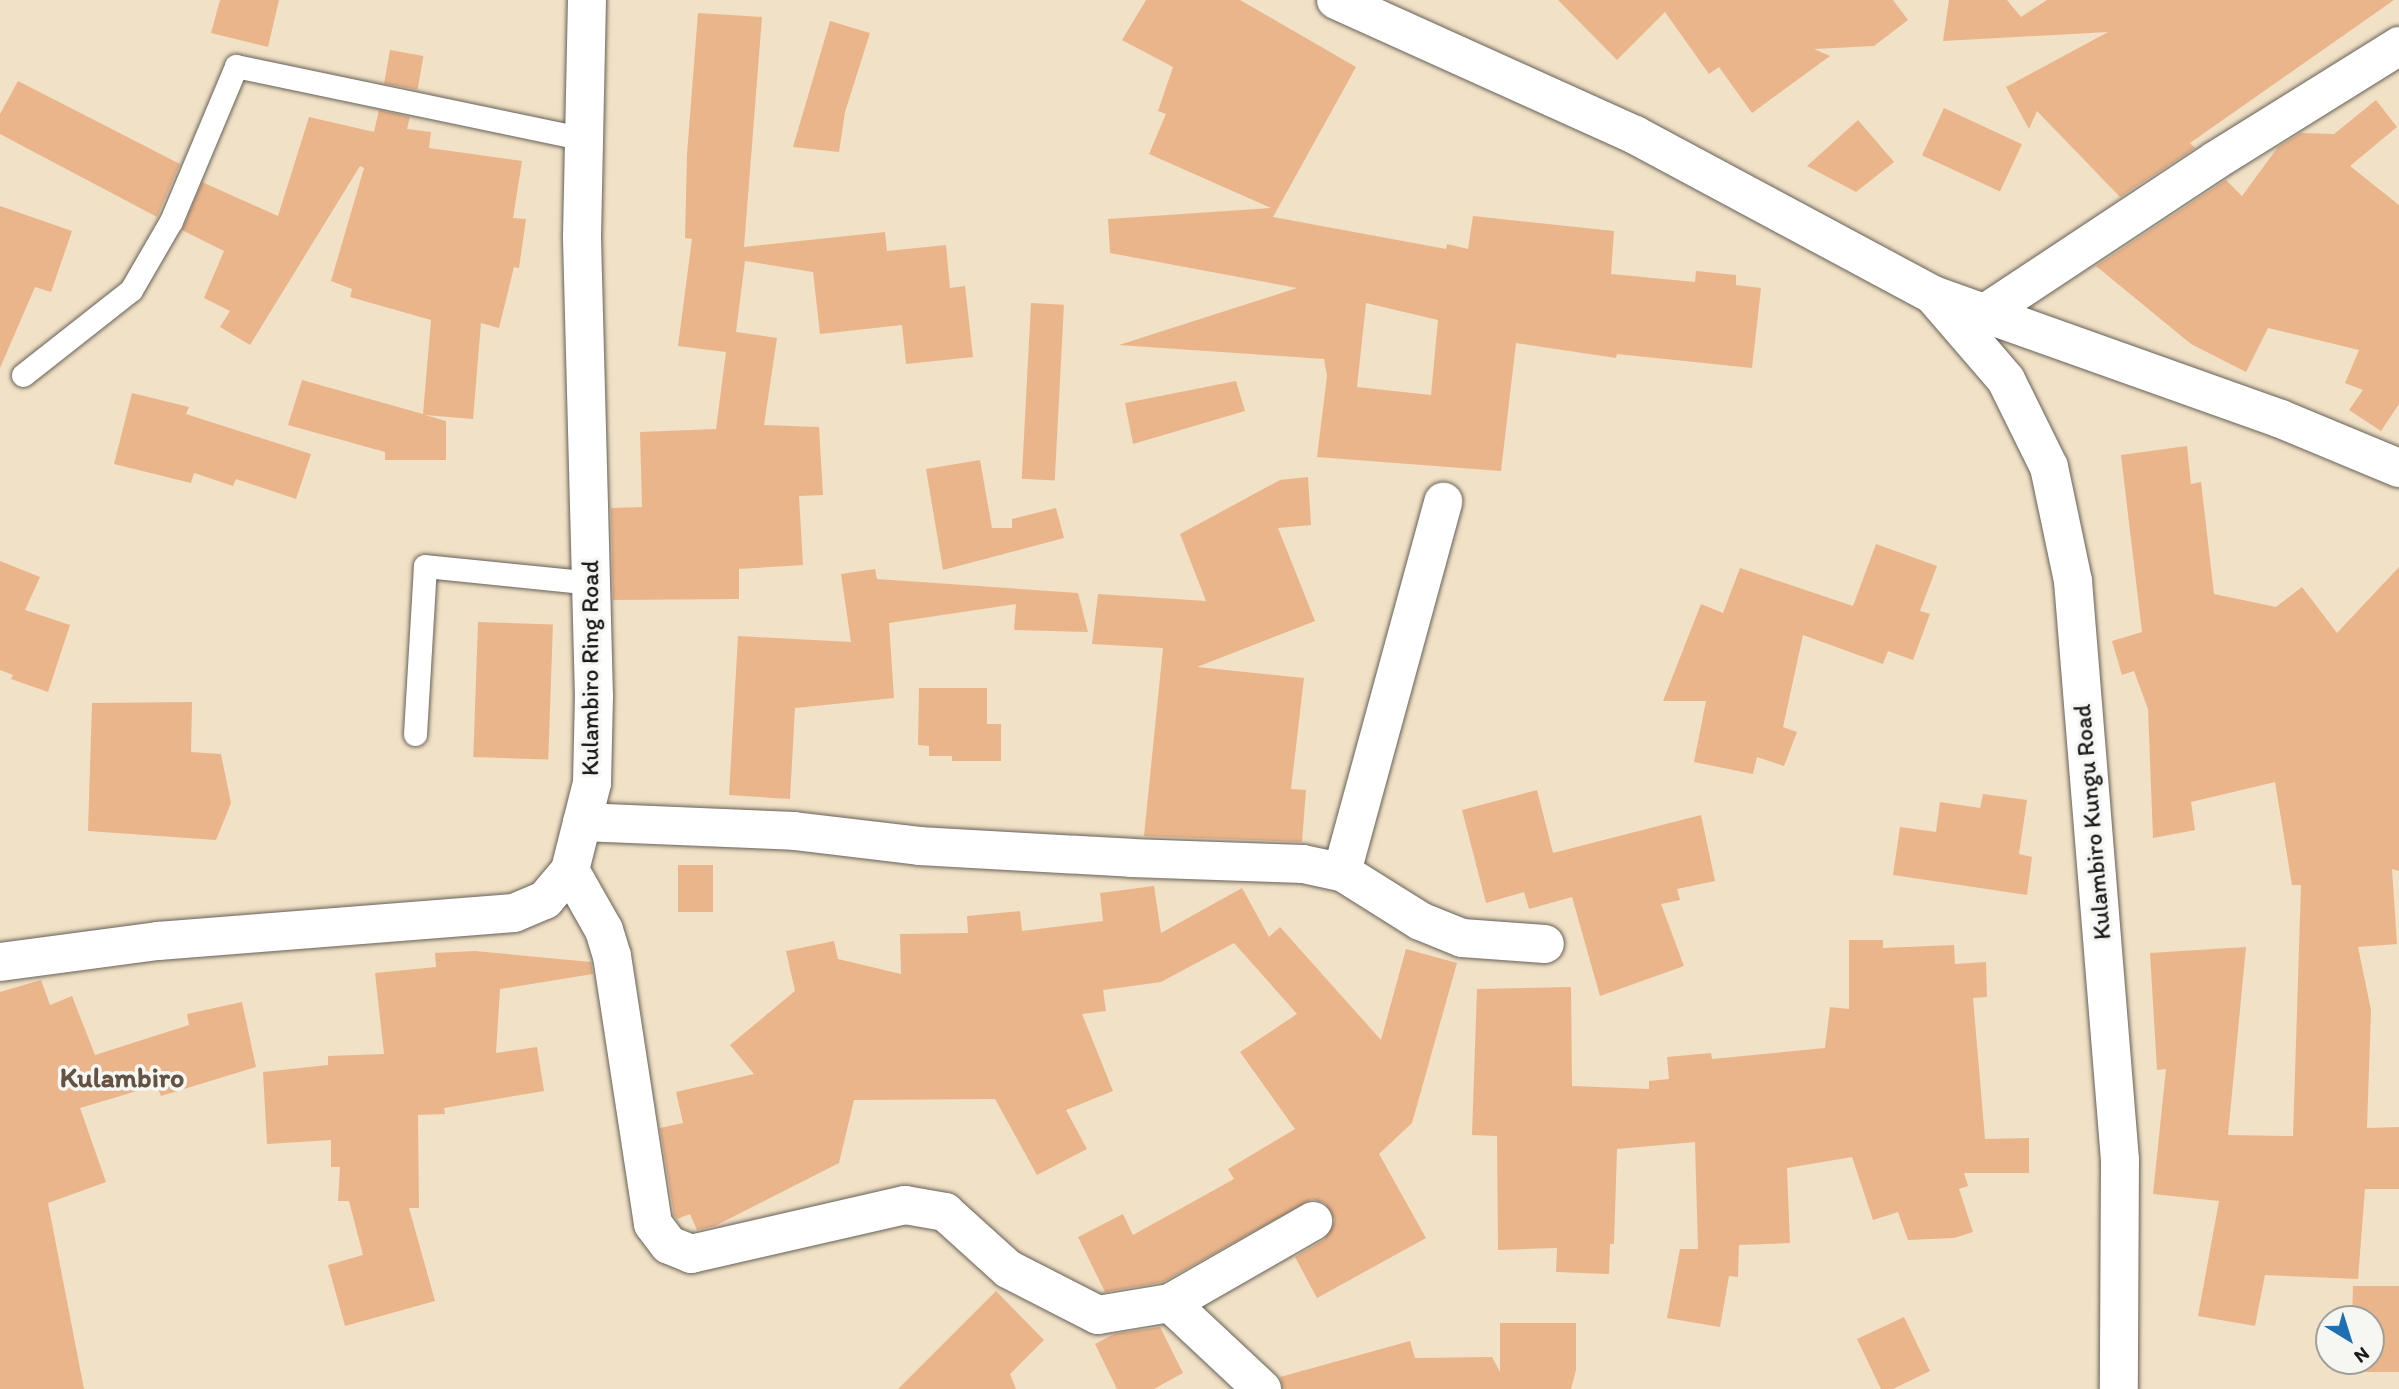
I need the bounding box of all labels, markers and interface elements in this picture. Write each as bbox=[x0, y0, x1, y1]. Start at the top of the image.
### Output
street label: Kulambiro Ring Road bbox=[576, 560, 604, 776]
street label: Kulambiro Kungu Road bbox=[2067, 703, 2117, 941]
district label: Kulambiro bbox=[60, 1060, 184, 1094]
north arrow bbox=[2315, 1305, 2385, 1375]
text: N bbox=[2350, 1342, 2374, 1368]

